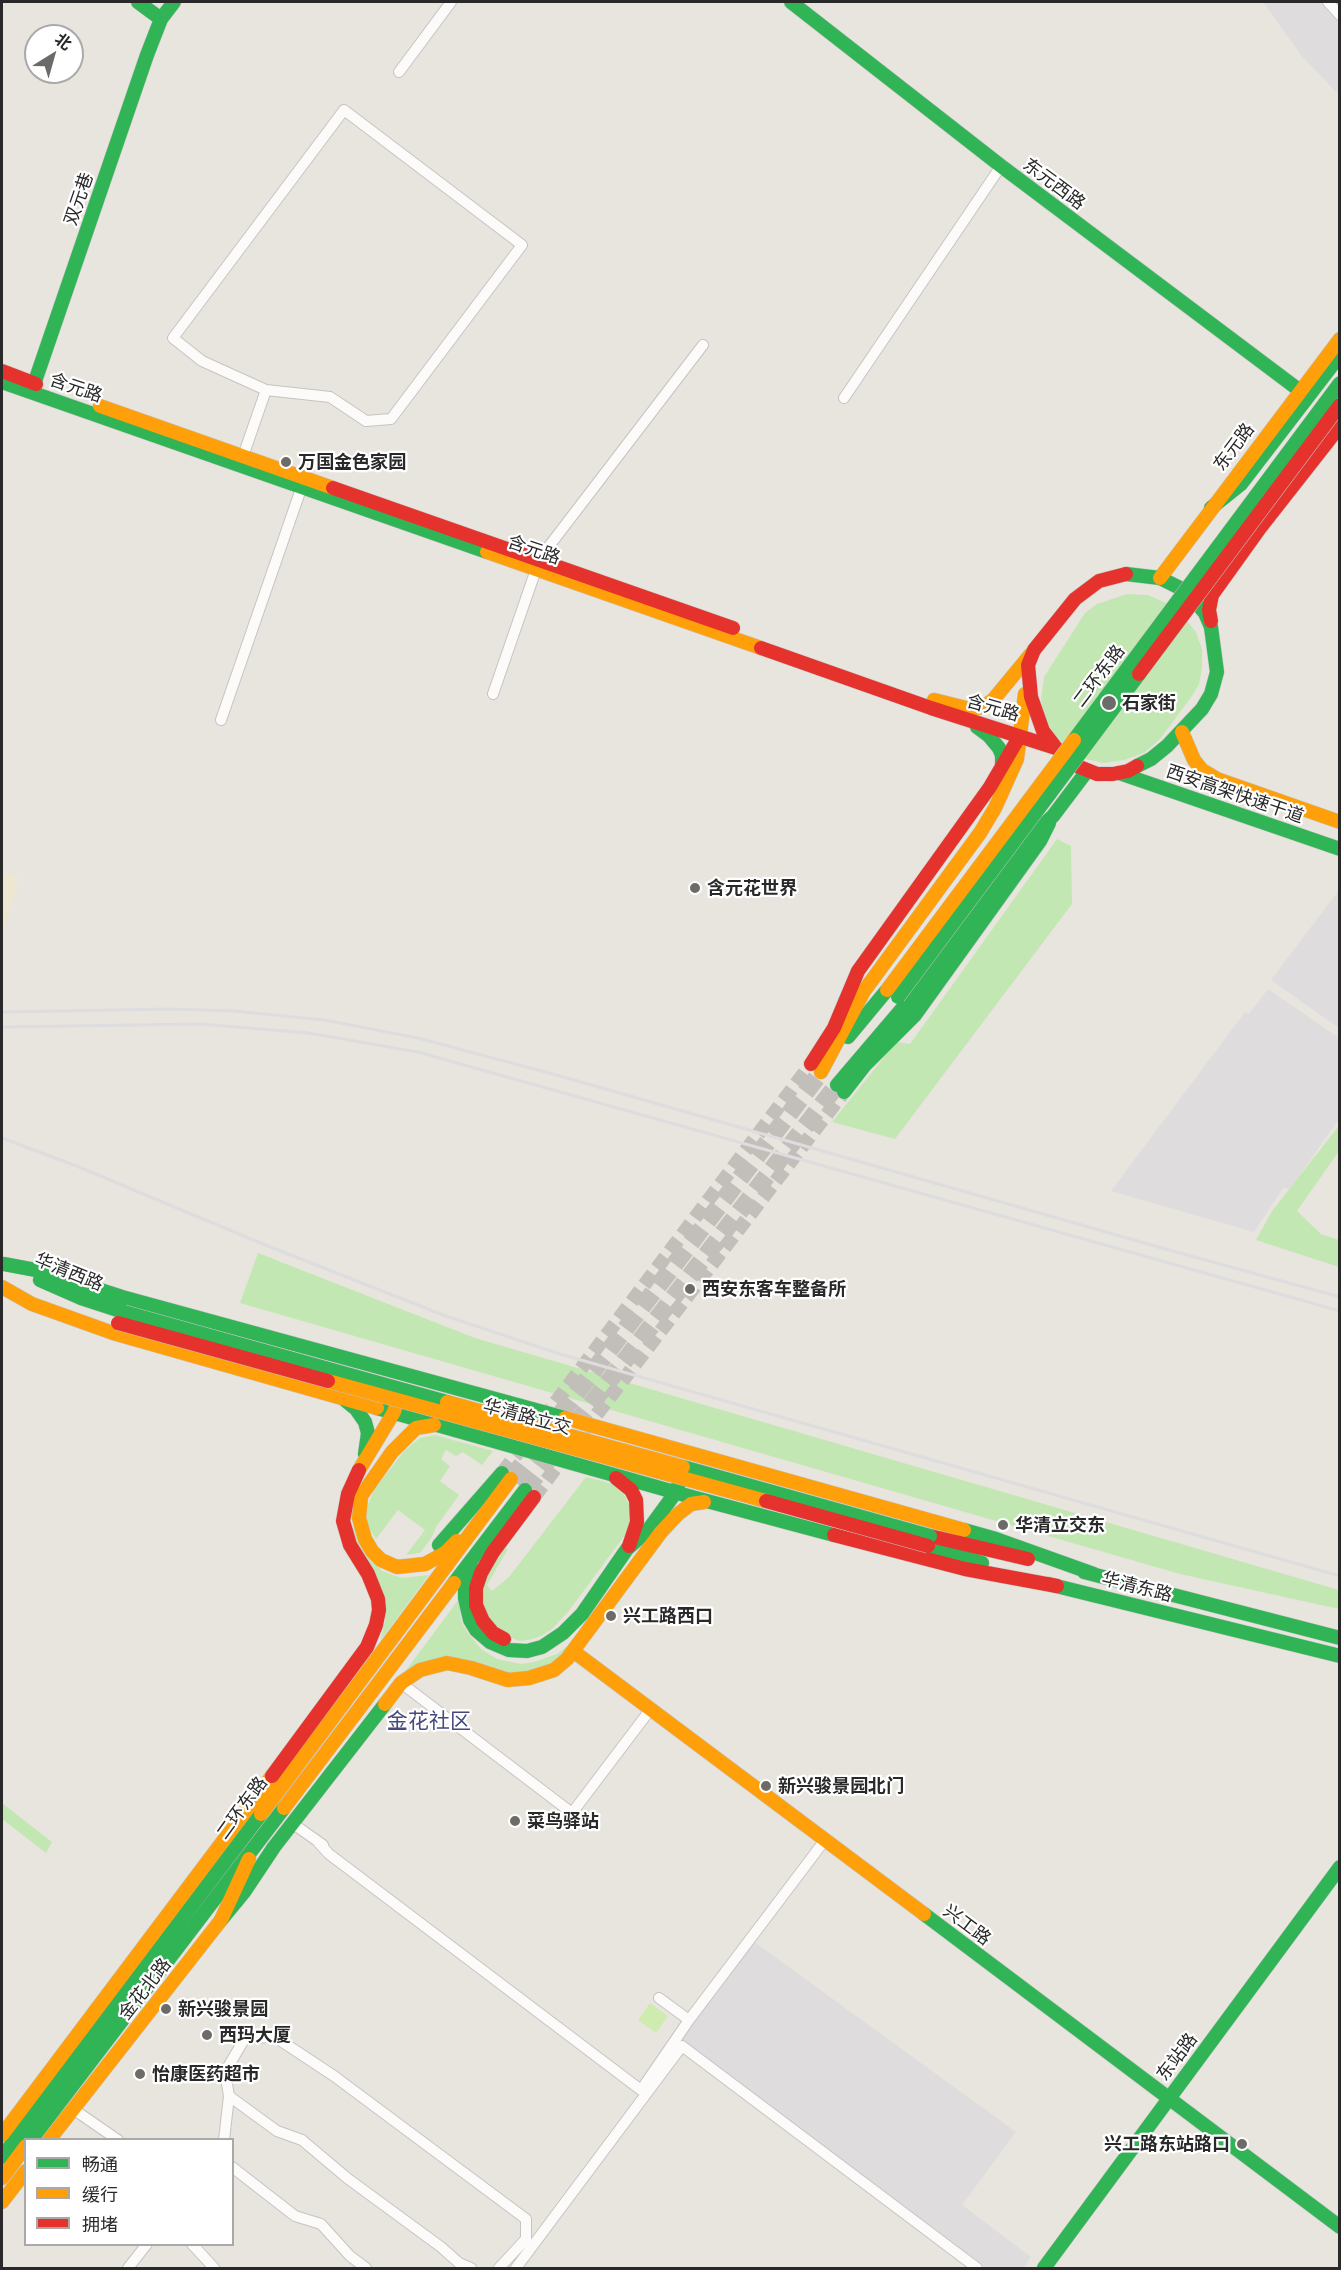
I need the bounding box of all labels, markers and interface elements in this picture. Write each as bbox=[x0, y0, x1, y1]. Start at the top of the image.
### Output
north arrow bbox=[24, 24, 84, 84]
text: 北 bbox=[51, 28, 76, 54]
street label: 东元西路 bbox=[1019, 154, 1089, 214]
street label: 双元巷 bbox=[60, 170, 98, 228]
street label: 含元路 bbox=[47, 369, 105, 407]
street label: 东元路 bbox=[1209, 419, 1259, 475]
place label: 万国金色家园 bbox=[298, 451, 406, 473]
marker: 万国金色家园 bbox=[279, 455, 293, 469]
street label: 含元路 bbox=[505, 531, 563, 569]
street label: 二环东路 bbox=[1069, 641, 1129, 711]
street label: 含元路 bbox=[964, 690, 1022, 726]
place label: 石家街 bbox=[1122, 692, 1176, 714]
marker: 石家街 bbox=[1100, 694, 1118, 712]
street label: 西安高架快速干道 bbox=[1163, 760, 1307, 828]
place label: 含元花世界 bbox=[707, 877, 797, 899]
marker: 含元花世界 bbox=[688, 881, 702, 895]
street label: 华清西路 bbox=[32, 1249, 106, 1295]
place label: 西安东客车整备所 bbox=[702, 1278, 846, 1300]
marker: 西安东客车整备所 bbox=[683, 1282, 697, 1296]
street label: 华清路立交 bbox=[481, 1395, 573, 1439]
place label: 华清立交东 bbox=[1015, 1514, 1105, 1536]
marker: 华清立交东 bbox=[996, 1518, 1010, 1532]
street label: 华清东路 bbox=[1099, 1568, 1175, 1606]
place label: 兴工路西口 bbox=[623, 1605, 713, 1627]
marker: 兴工路西口 bbox=[604, 1609, 618, 1623]
district label: 金花社区 bbox=[387, 1708, 471, 1734]
street label: 二环东路 bbox=[212, 1773, 272, 1843]
place label: 新兴骏景园北门 bbox=[778, 1775, 904, 1797]
marker: 新兴骏景园北门 bbox=[759, 1779, 773, 1793]
place label: 菜鸟驿站 bbox=[527, 1810, 599, 1832]
marker: 菜鸟驿站 bbox=[508, 1814, 522, 1828]
street label: 兴工路 bbox=[939, 1900, 995, 1950]
street label: 金花北路 bbox=[114, 1954, 176, 2024]
place label: 新兴骏景园 bbox=[178, 1998, 268, 2020]
marker: 新兴骏景园 bbox=[159, 2002, 173, 2016]
place label: 西玛大厦 bbox=[219, 2024, 291, 2046]
marker: 西玛大厦 bbox=[200, 2028, 214, 2042]
street label: 东站路 bbox=[1152, 2029, 1202, 2085]
place label: 怡康医药超市 bbox=[152, 2063, 260, 2085]
marker: 怡康医药超市 bbox=[133, 2067, 147, 2081]
place label: 兴工路东站路口 bbox=[1104, 2133, 1230, 2155]
marker: 兴工路东站路口 bbox=[1235, 2137, 1249, 2151]
legend bbox=[24, 2138, 234, 2246]
text: 畅通 bbox=[82, 2153, 118, 2175]
text: 缓行 bbox=[82, 2183, 118, 2205]
text: 拥堵 bbox=[82, 2213, 118, 2235]

